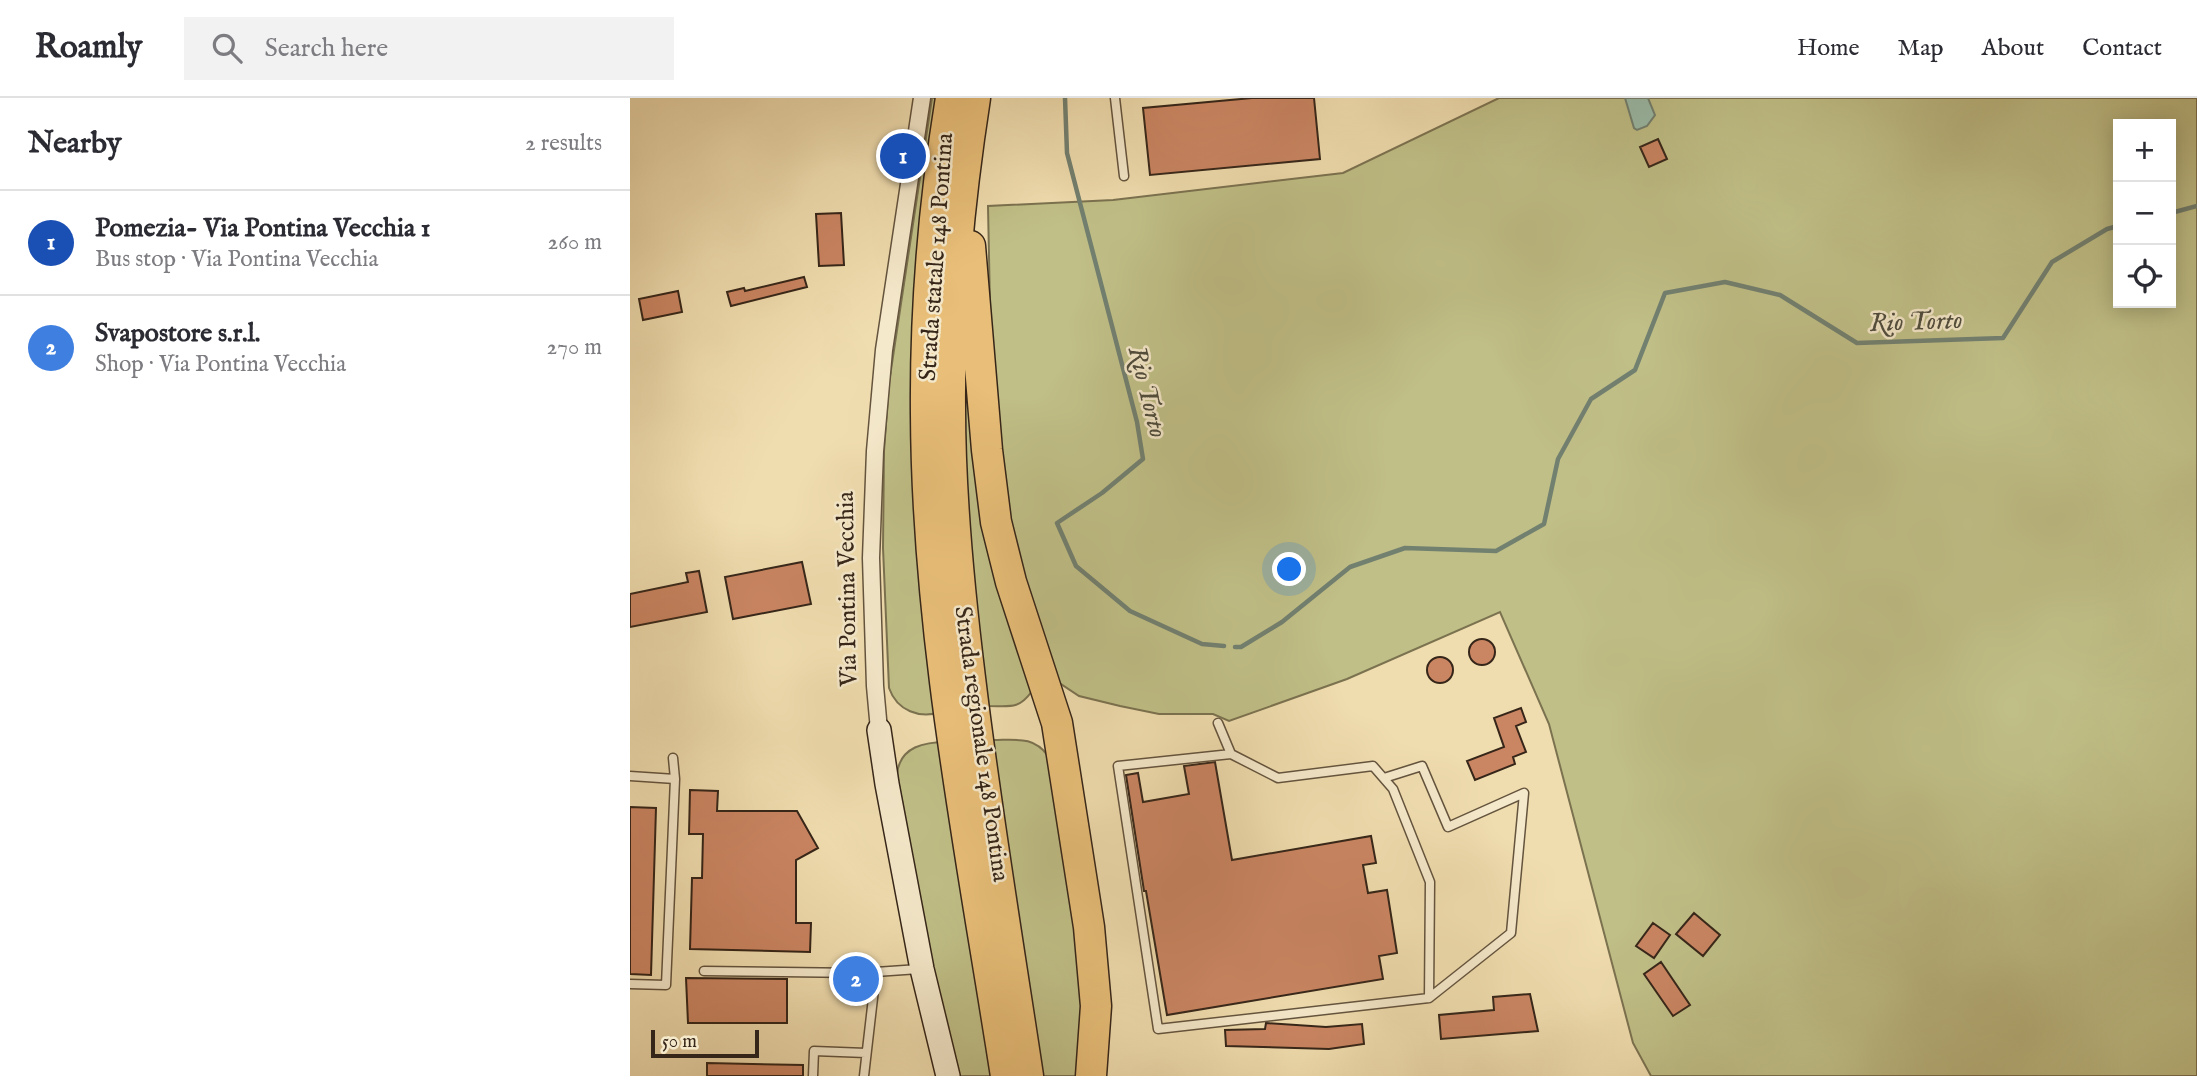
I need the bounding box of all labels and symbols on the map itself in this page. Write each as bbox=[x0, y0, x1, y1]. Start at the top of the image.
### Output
pin: 1 bbox=[880, 130, 926, 182]
street label: Strada statale 148 Pontina bbox=[913, 131, 961, 382]
water label: Rio Torto bbox=[1869, 304, 1963, 340]
water label: Rio Torto bbox=[1120, 343, 1174, 441]
street label: Via Pontina Vecchia bbox=[831, 490, 865, 688]
your location bbox=[1272, 552, 1306, 586]
street label: Strada regionale 148 Pontina bbox=[946, 604, 1016, 884]
pin: 2 bbox=[833, 953, 879, 1005]
scale bar bbox=[651, 1027, 760, 1059]

